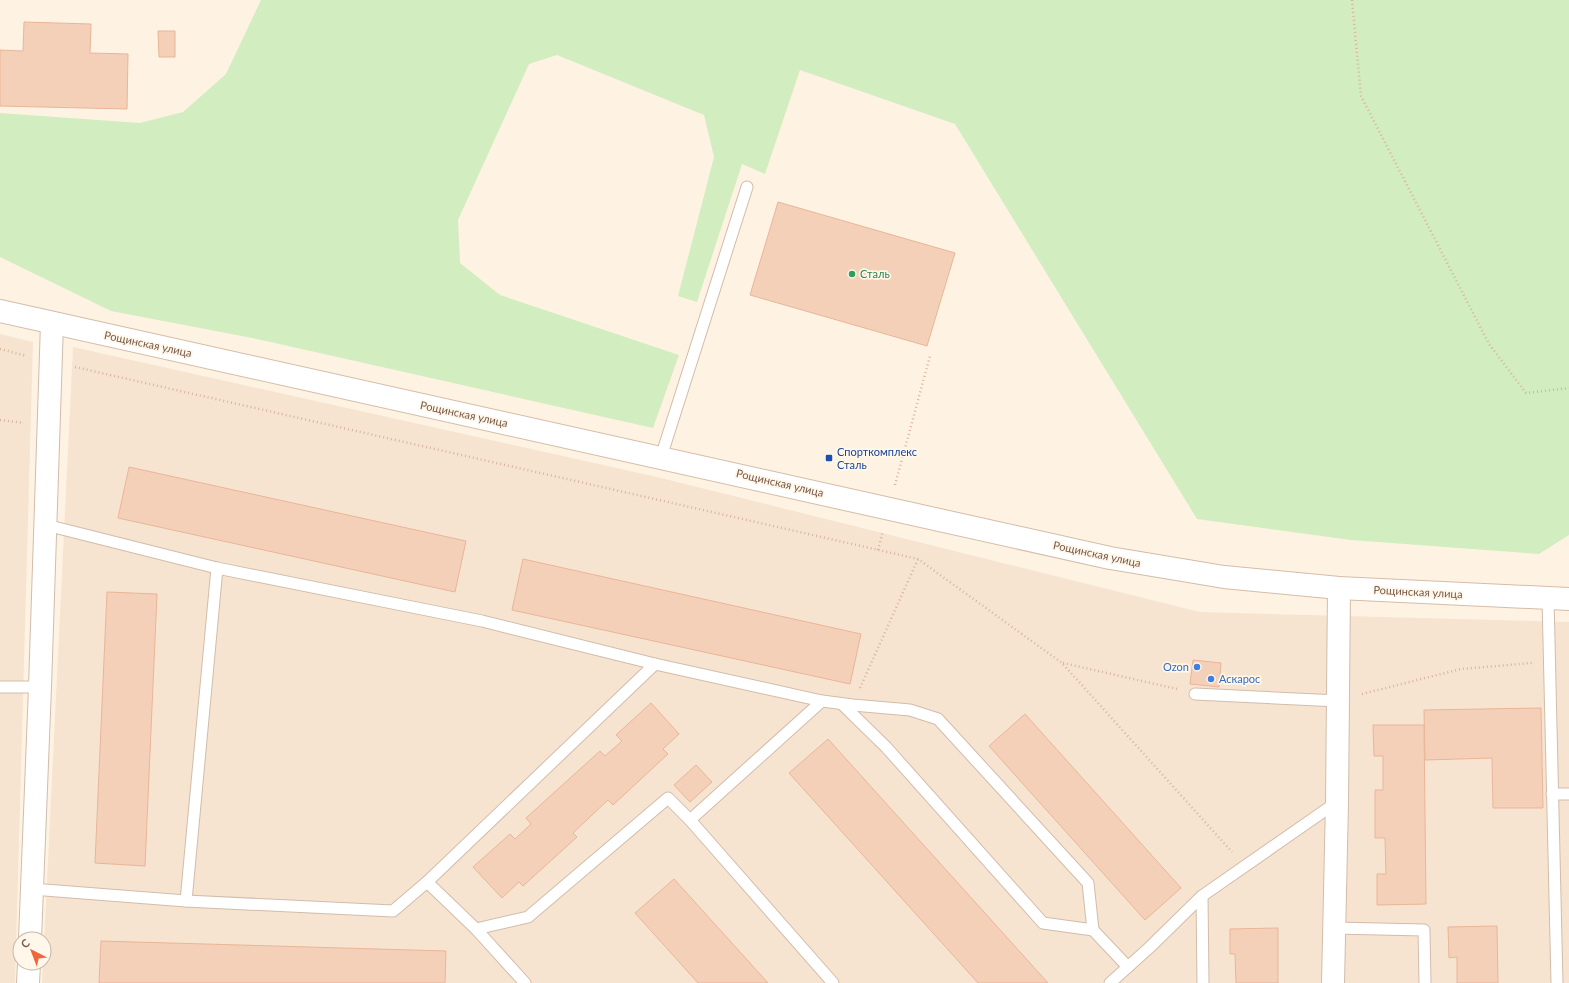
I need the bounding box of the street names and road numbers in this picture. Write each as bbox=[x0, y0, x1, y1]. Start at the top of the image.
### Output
street label: Рощинская улица bbox=[103, 328, 193, 359]
street label: Рощинская улица bbox=[419, 398, 509, 429]
street label: Рощинская улица bbox=[735, 466, 825, 499]
street label: Рощинская улица bbox=[1052, 538, 1142, 569]
street label: Рощинская улица bbox=[1373, 583, 1463, 600]

